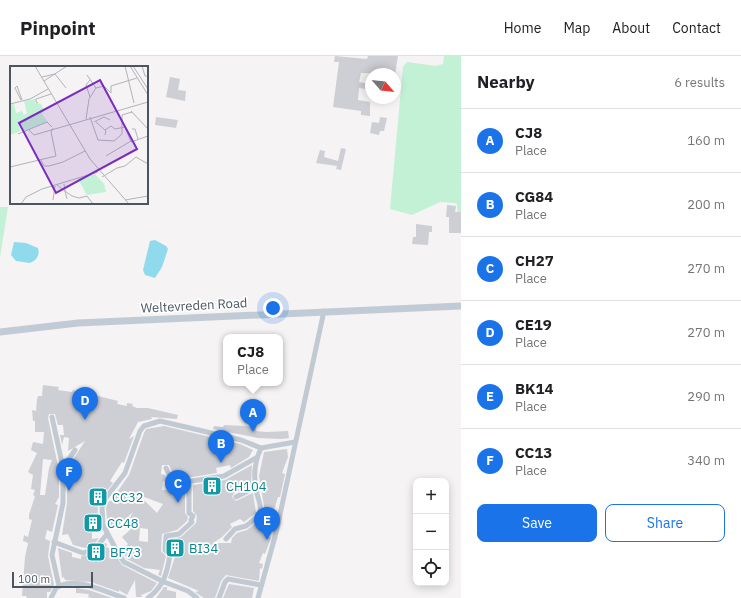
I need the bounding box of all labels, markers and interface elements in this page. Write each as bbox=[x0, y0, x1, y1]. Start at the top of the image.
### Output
text: Pinpoint bbox=[20, 16, 96, 40]
text: Home bbox=[504, 19, 541, 37]
text: Map bbox=[563, 19, 590, 37]
text: About bbox=[612, 19, 650, 37]
text: Contact bbox=[672, 19, 721, 37]
inset map bbox=[10, 66, 148, 204]
north arrow bbox=[365, 68, 401, 104]
text: Nearby bbox=[477, 71, 535, 93]
text: 6 results bbox=[674, 74, 725, 91]
text: CJ8 bbox=[515, 123, 542, 142]
text: A bbox=[486, 132, 494, 149]
text: 160 m bbox=[687, 132, 725, 149]
text: Place bbox=[515, 142, 547, 159]
text: CG84 bbox=[515, 187, 553, 206]
text: B bbox=[486, 196, 494, 213]
text: 200 m bbox=[687, 196, 725, 213]
text: Place bbox=[515, 206, 547, 223]
text: CH27 bbox=[515, 251, 554, 270]
text: C bbox=[486, 260, 494, 277]
text: 270 m bbox=[687, 260, 725, 277]
text: Place bbox=[515, 270, 547, 287]
street label: Weltevreden Road bbox=[140, 294, 248, 317]
your location bbox=[263, 298, 283, 318]
text: CE19 bbox=[515, 315, 552, 334]
text: D bbox=[485, 324, 495, 341]
text: 270 m bbox=[687, 324, 725, 341]
popup bbox=[223, 334, 283, 386]
text: Place bbox=[515, 334, 547, 351]
text: CJ8 bbox=[237, 342, 264, 361]
text: Place bbox=[237, 361, 269, 378]
text: BK14 bbox=[515, 379, 553, 398]
pin: D bbox=[72, 387, 98, 420]
text: E bbox=[486, 388, 494, 405]
text: 290 m bbox=[687, 388, 725, 405]
text: Place bbox=[515, 398, 547, 415]
pin: A bbox=[240, 399, 266, 432]
pin: B bbox=[208, 430, 234, 463]
text: CC13 bbox=[515, 443, 552, 462]
text: F bbox=[486, 452, 494, 469]
text: 340 m bbox=[687, 452, 725, 469]
pin: F bbox=[56, 458, 82, 491]
text: Place bbox=[515, 462, 547, 479]
pin: C bbox=[165, 470, 191, 503]
building icon: CH104 bbox=[201, 475, 223, 497]
place label: CH104 bbox=[226, 478, 267, 495]
map controls bbox=[413, 478, 449, 586]
button: + bbox=[413, 478, 449, 514]
building icon: CC32 bbox=[87, 486, 109, 508]
place label: CC32 bbox=[112, 489, 144, 506]
button: Save bbox=[477, 504, 597, 542]
button: Share bbox=[605, 504, 725, 542]
pin: E bbox=[254, 507, 280, 540]
building icon: CC48 bbox=[82, 512, 104, 534]
button: − bbox=[413, 514, 449, 550]
place label: CC48 bbox=[107, 515, 139, 532]
building icon: BI34 bbox=[164, 537, 186, 559]
place label: BI34 bbox=[189, 540, 218, 557]
building icon: BF73 bbox=[85, 541, 107, 563]
place label: BF73 bbox=[110, 544, 141, 561]
button: locate bbox=[413, 550, 449, 586]
scale bar bbox=[12, 570, 93, 589]
text: 100 m bbox=[18, 572, 50, 586]

